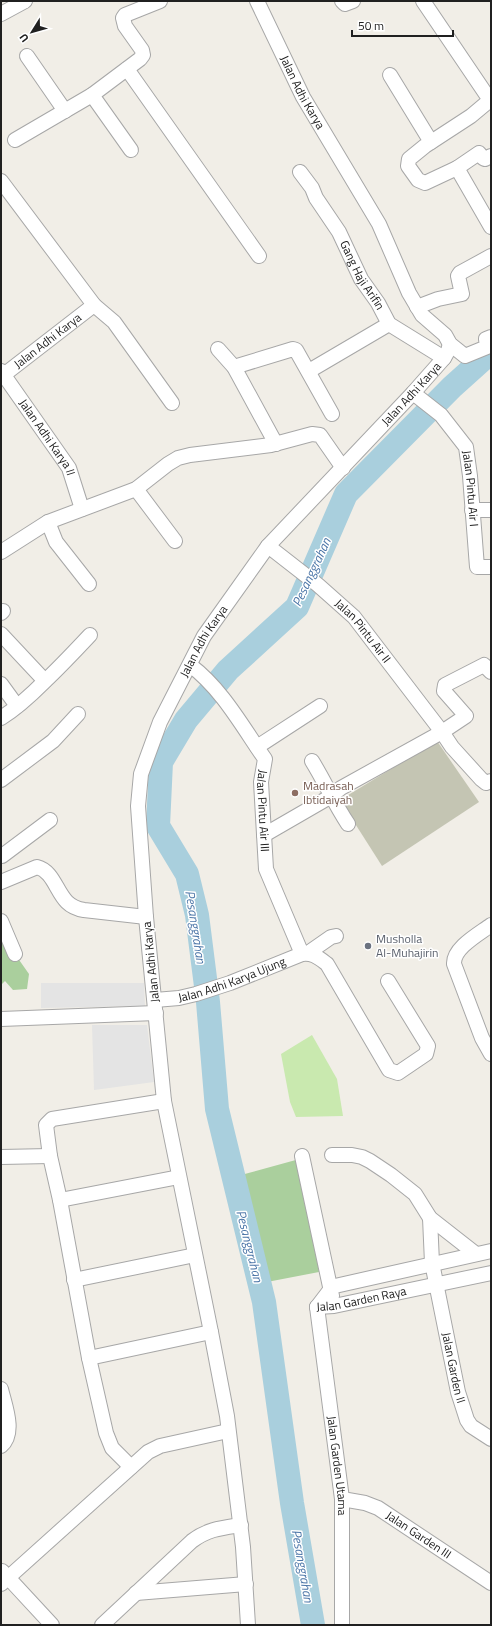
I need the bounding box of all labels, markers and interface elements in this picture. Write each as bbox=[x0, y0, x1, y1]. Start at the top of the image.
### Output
north arrow bbox=[12, 12, 52, 52]
scale bar bbox=[352, 12, 453, 38]
text: 50 m bbox=[358, 16, 384, 35]
text: U bbox=[15, 30, 33, 46]
street label: Jalan Adhi Karya bbox=[275, 52, 330, 133]
street label: Gang Haji Arifin bbox=[335, 237, 390, 313]
street label: Jalan Adhi Karya bbox=[9, 308, 85, 373]
street label: Jalan Adhi Karya bbox=[376, 357, 445, 430]
street label: Jalan Adhi Karya II bbox=[14, 395, 81, 478]
street label: Jalan Pintu Air I bbox=[458, 449, 484, 527]
water label: Pesanggrahan bbox=[286, 534, 336, 610]
street label: Jalan Pintu Air II bbox=[331, 594, 396, 667]
street label: Jalan Adhi Karya bbox=[174, 601, 232, 680]
street label: Jalan Pintu Air III bbox=[252, 768, 275, 852]
place label: Madrasah Ibtidaiyah bbox=[303, 776, 354, 809]
marker: Madrasah Ibtidaiyah bbox=[290, 788, 300, 798]
water label: Pesanggrahan bbox=[180, 889, 212, 965]
street label: Jalan Adhi Karya bbox=[137, 921, 164, 1003]
place label: Musholla Al-Muhajirin bbox=[376, 929, 439, 962]
marker: Musholla Al-Muhajirin bbox=[363, 941, 373, 951]
street label: Jalan Adhi Karya Ujung bbox=[176, 952, 288, 1007]
water label: Pesanggrahan bbox=[231, 1208, 269, 1285]
street label: Jalan Garden Raya bbox=[316, 1281, 408, 1316]
street label: Jalan Garden II bbox=[437, 1330, 471, 1406]
street label: Jalan Garden Utama bbox=[322, 1415, 352, 1516]
street label: Jalan Garden III bbox=[382, 1506, 455, 1563]
water label: Pesanggrahan bbox=[287, 1528, 319, 1605]

